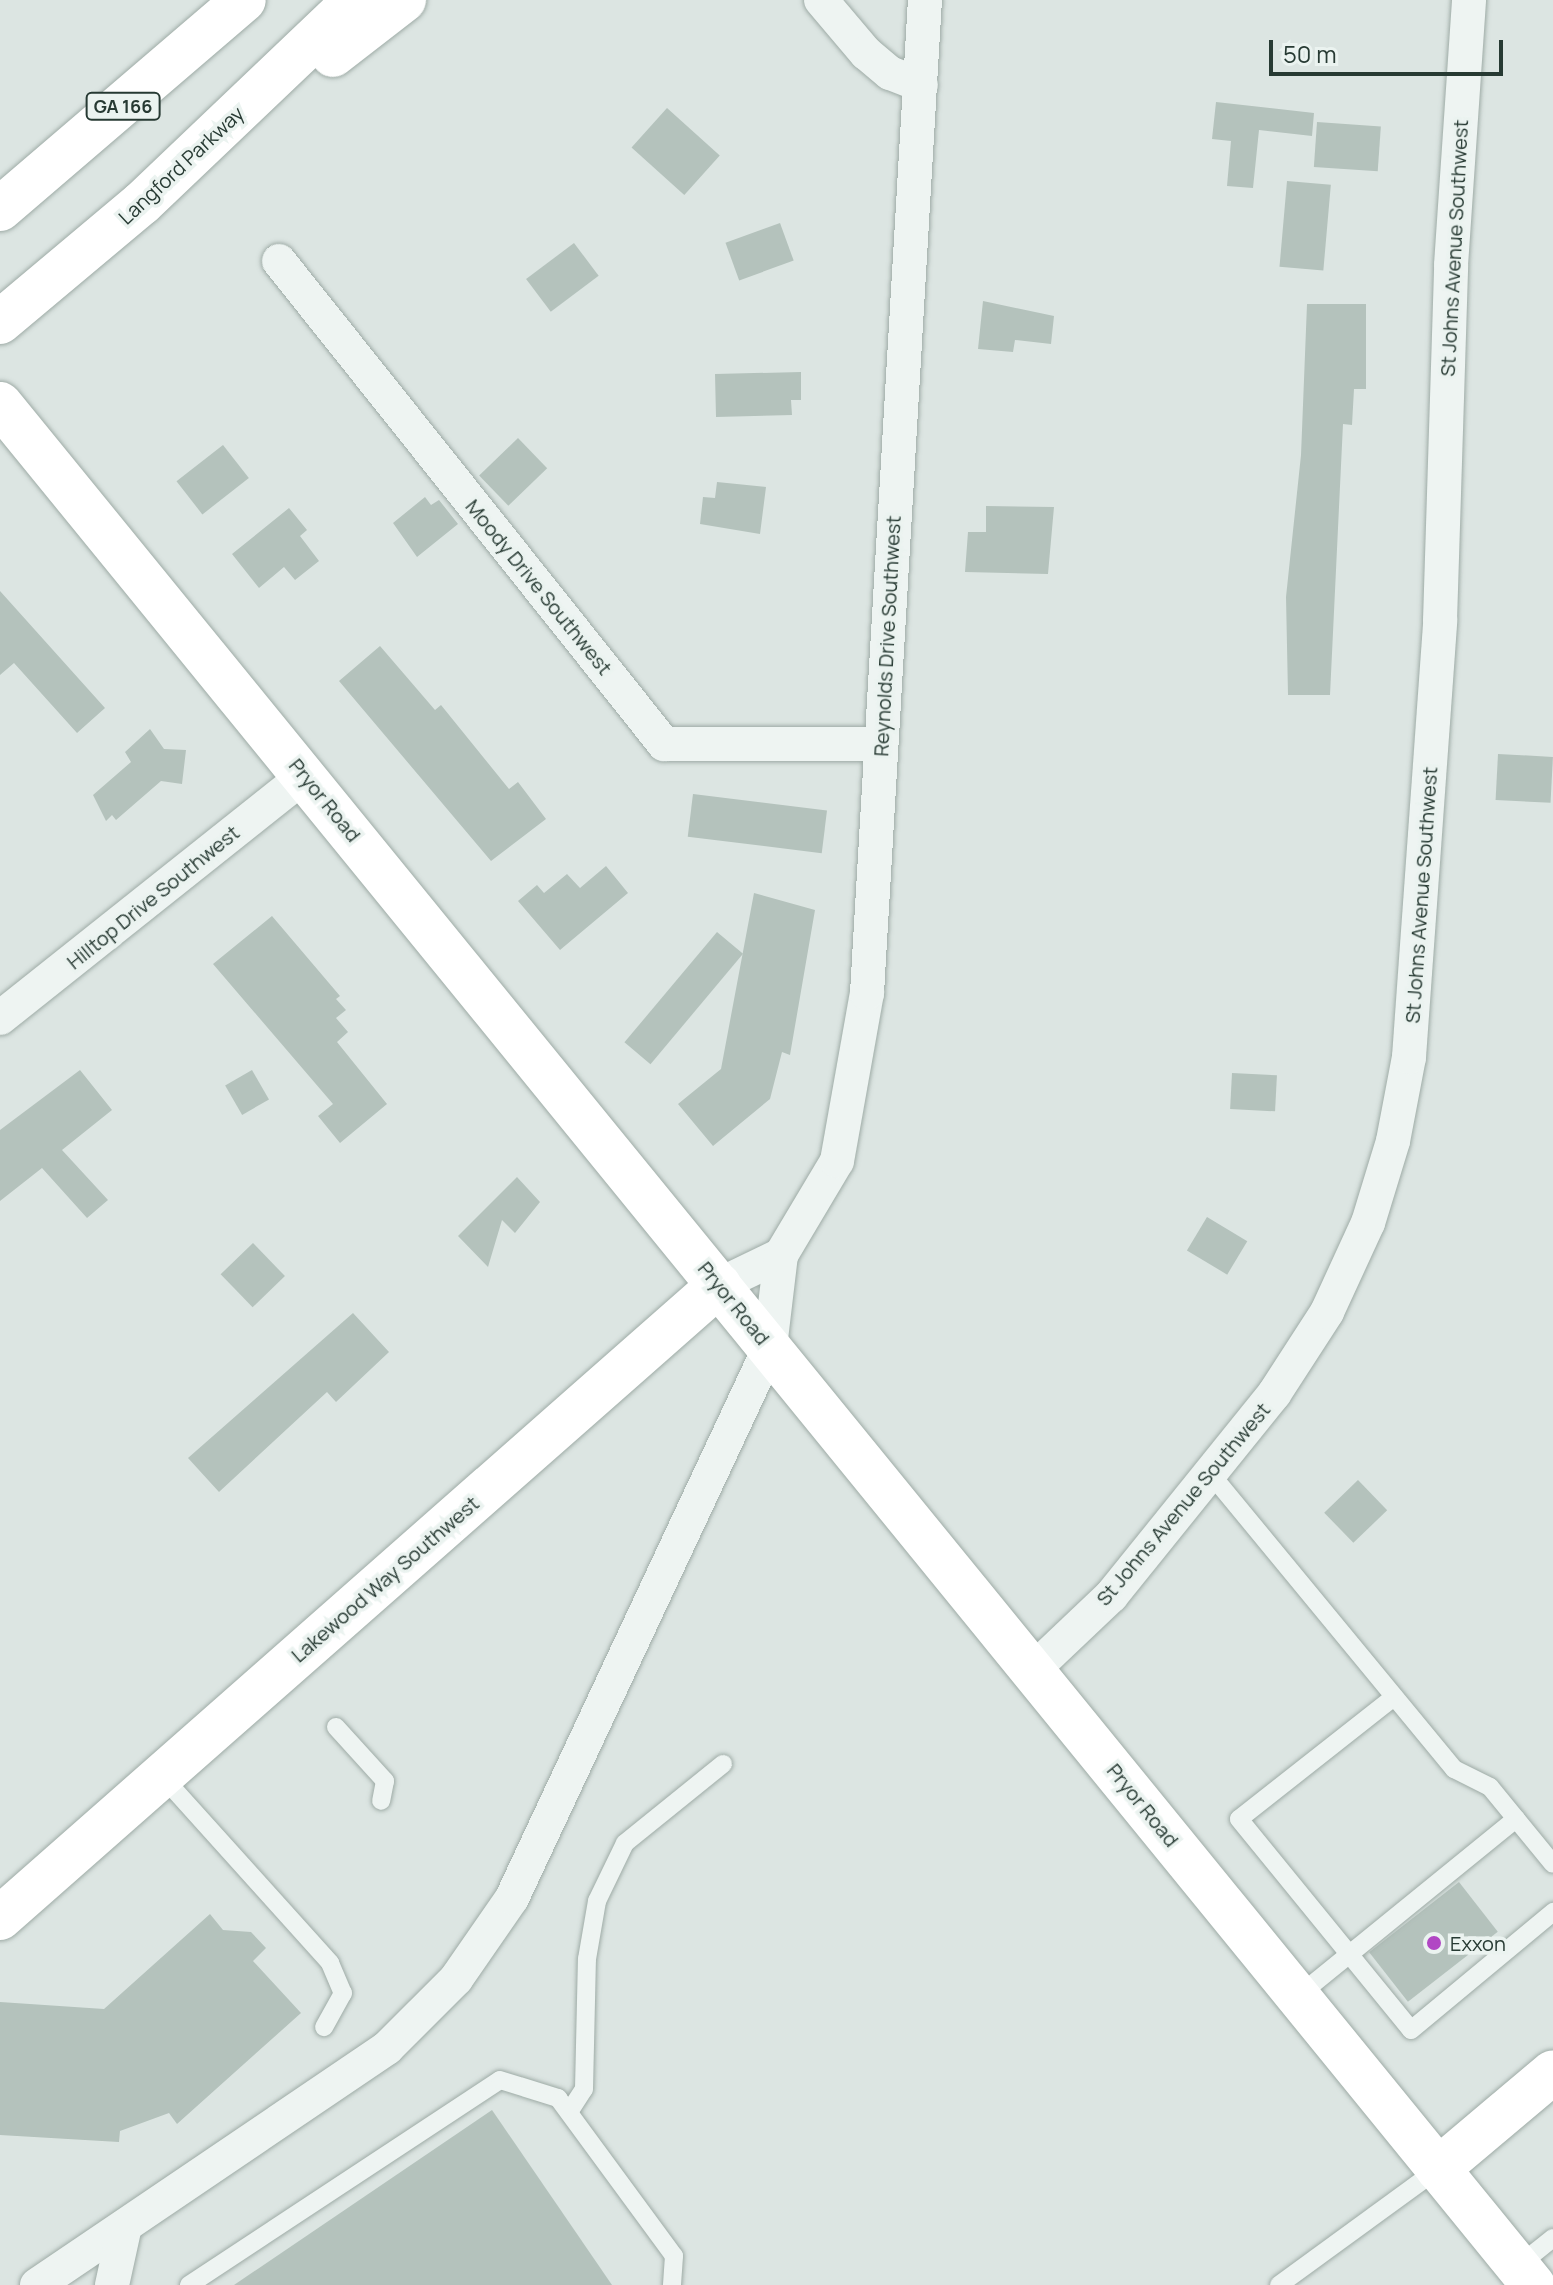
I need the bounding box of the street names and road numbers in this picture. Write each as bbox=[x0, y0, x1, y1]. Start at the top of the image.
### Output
road number: GA 166 bbox=[85, 92, 161, 120]
street label: Langford Parkway bbox=[114, 101, 248, 229]
street label: St Johns Avenue Southwest bbox=[1435, 119, 1473, 377]
street label: Moody Drive Southwest bbox=[461, 494, 617, 680]
street label: Reynolds Drive Southwest bbox=[869, 515, 905, 757]
street label: Pryor Road bbox=[284, 754, 366, 846]
street label: St Johns Avenue Southwest bbox=[1400, 766, 1442, 1024]
street label: Hilltop Drive Southwest bbox=[62, 820, 244, 974]
street label: Pryor Road bbox=[693, 1257, 775, 1349]
street label: St Johns Avenue Southwest bbox=[1091, 1398, 1275, 1610]
street label: Lakewood Way Southwest bbox=[286, 1491, 484, 1667]
street label: Pryor Road bbox=[1102, 1759, 1184, 1851]

